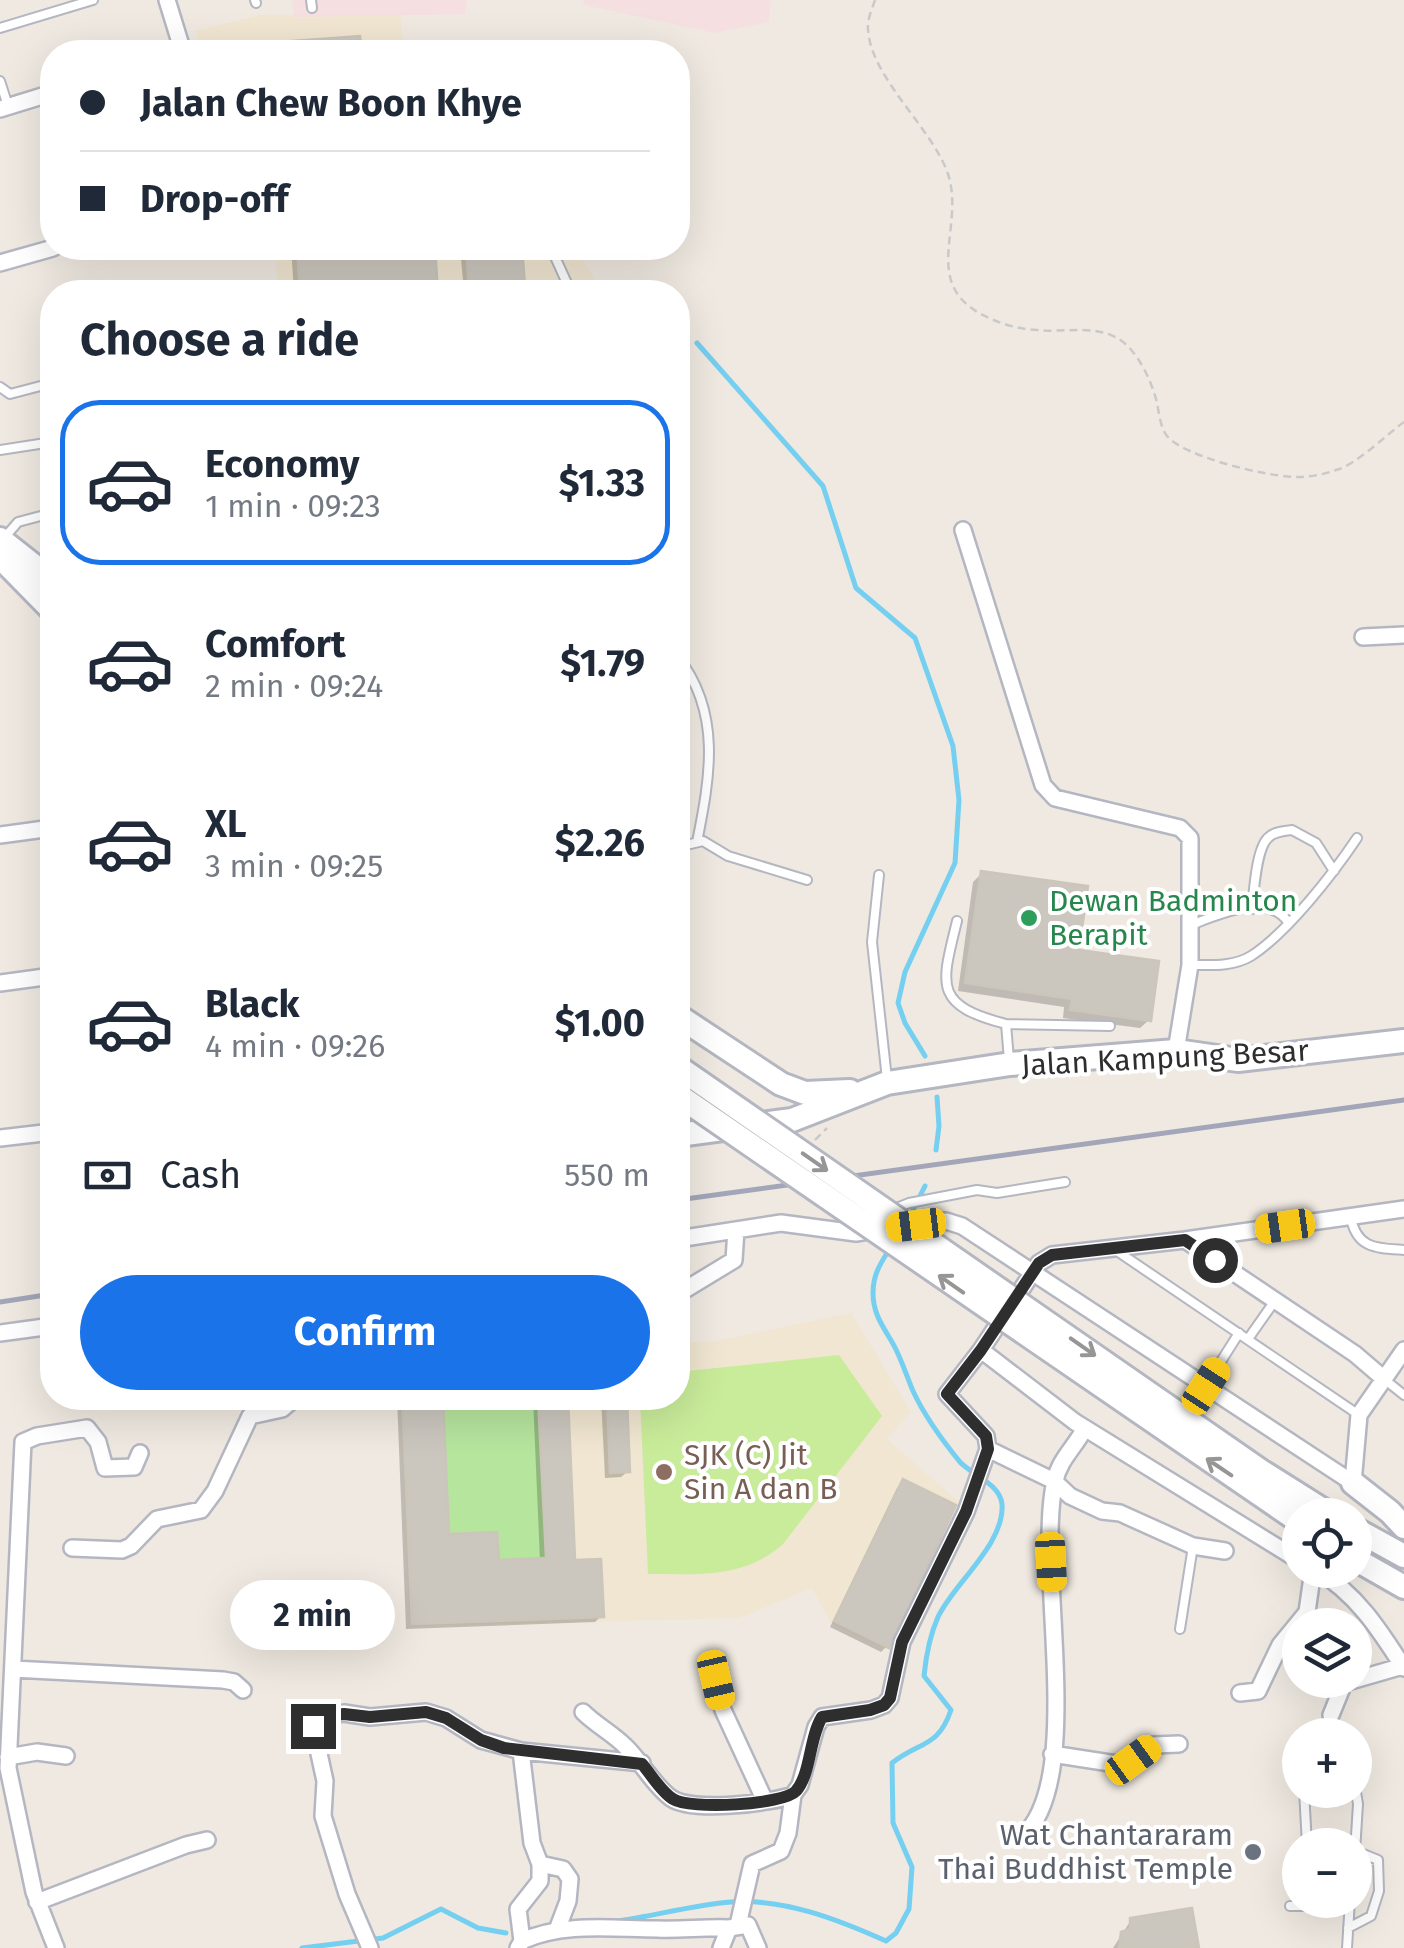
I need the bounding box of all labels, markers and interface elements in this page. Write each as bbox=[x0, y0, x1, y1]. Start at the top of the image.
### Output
text: Jalan Chew Boon Khye bbox=[140, 80, 522, 126]
text: Drop-off bbox=[140, 176, 288, 222]
text: Choose a ride bbox=[80, 313, 359, 367]
icon: car bbox=[85, 438, 175, 528]
text: Economy bbox=[205, 441, 360, 487]
text: $1.33 bbox=[559, 460, 645, 506]
text: 1 min · 09:23 bbox=[205, 487, 381, 525]
icon: car bbox=[85, 618, 175, 708]
text: Comfort bbox=[205, 621, 346, 667]
text: $1.79 bbox=[560, 640, 645, 686]
text: 2 min · 09:24 bbox=[205, 667, 383, 705]
icon: car bbox=[85, 798, 175, 888]
text: XL bbox=[205, 801, 247, 847]
text: $2.26 bbox=[555, 820, 645, 866]
text: 3 min · 09:25 bbox=[205, 847, 383, 885]
place label: Dewan Badminton Berapit bbox=[1049, 883, 1297, 953]
marker: Dewan Badminton Berapit bbox=[1018, 907, 1040, 929]
icon: car bbox=[85, 978, 175, 1068]
text: Black bbox=[205, 981, 300, 1027]
text: $1.00 bbox=[555, 1000, 645, 1046]
text: 4 min · 09:26 bbox=[205, 1027, 385, 1065]
street label: Jalan Kampung Besar bbox=[1020, 1032, 1310, 1084]
icon: cash bbox=[80, 1148, 135, 1203]
one-way arrow bbox=[801, 1151, 829, 1172]
text: Cash bbox=[160, 1152, 241, 1198]
text: 550 m bbox=[564, 1156, 650, 1194]
car bbox=[884, 1206, 948, 1244]
car bbox=[1253, 1207, 1317, 1245]
route start bbox=[1193, 1238, 1238, 1283]
one-way arrow bbox=[938, 1274, 966, 1295]
button: Confirm bbox=[80, 1275, 650, 1390]
one-way arrow bbox=[1068, 1336, 1096, 1357]
car bbox=[1177, 1353, 1235, 1419]
place label: SJK (C) Jit Sin A dan B bbox=[684, 1437, 838, 1507]
one-way arrow bbox=[1206, 1457, 1234, 1478]
marker: SJK (C) Jit Sin A dan B bbox=[653, 1461, 675, 1483]
map controls bbox=[1282, 1498, 1372, 1918]
button: locate bbox=[1282, 1498, 1372, 1588]
car bbox=[1034, 1531, 1068, 1593]
callout: 2 min bbox=[230, 1581, 396, 1651]
text: 2 min bbox=[273, 1596, 352, 1634]
button: layers bbox=[1282, 1608, 1372, 1698]
car bbox=[695, 1647, 737, 1713]
route end bbox=[291, 1704, 336, 1749]
button: + bbox=[1282, 1718, 1372, 1808]
car bbox=[1100, 1730, 1166, 1790]
place label: Wat Chantararam Thai Buddhist Temple bbox=[938, 1817, 1233, 1887]
button: − bbox=[1282, 1828, 1372, 1918]
marker: Wat Chantararam Thai Buddhist Temple bbox=[1242, 1841, 1264, 1863]

